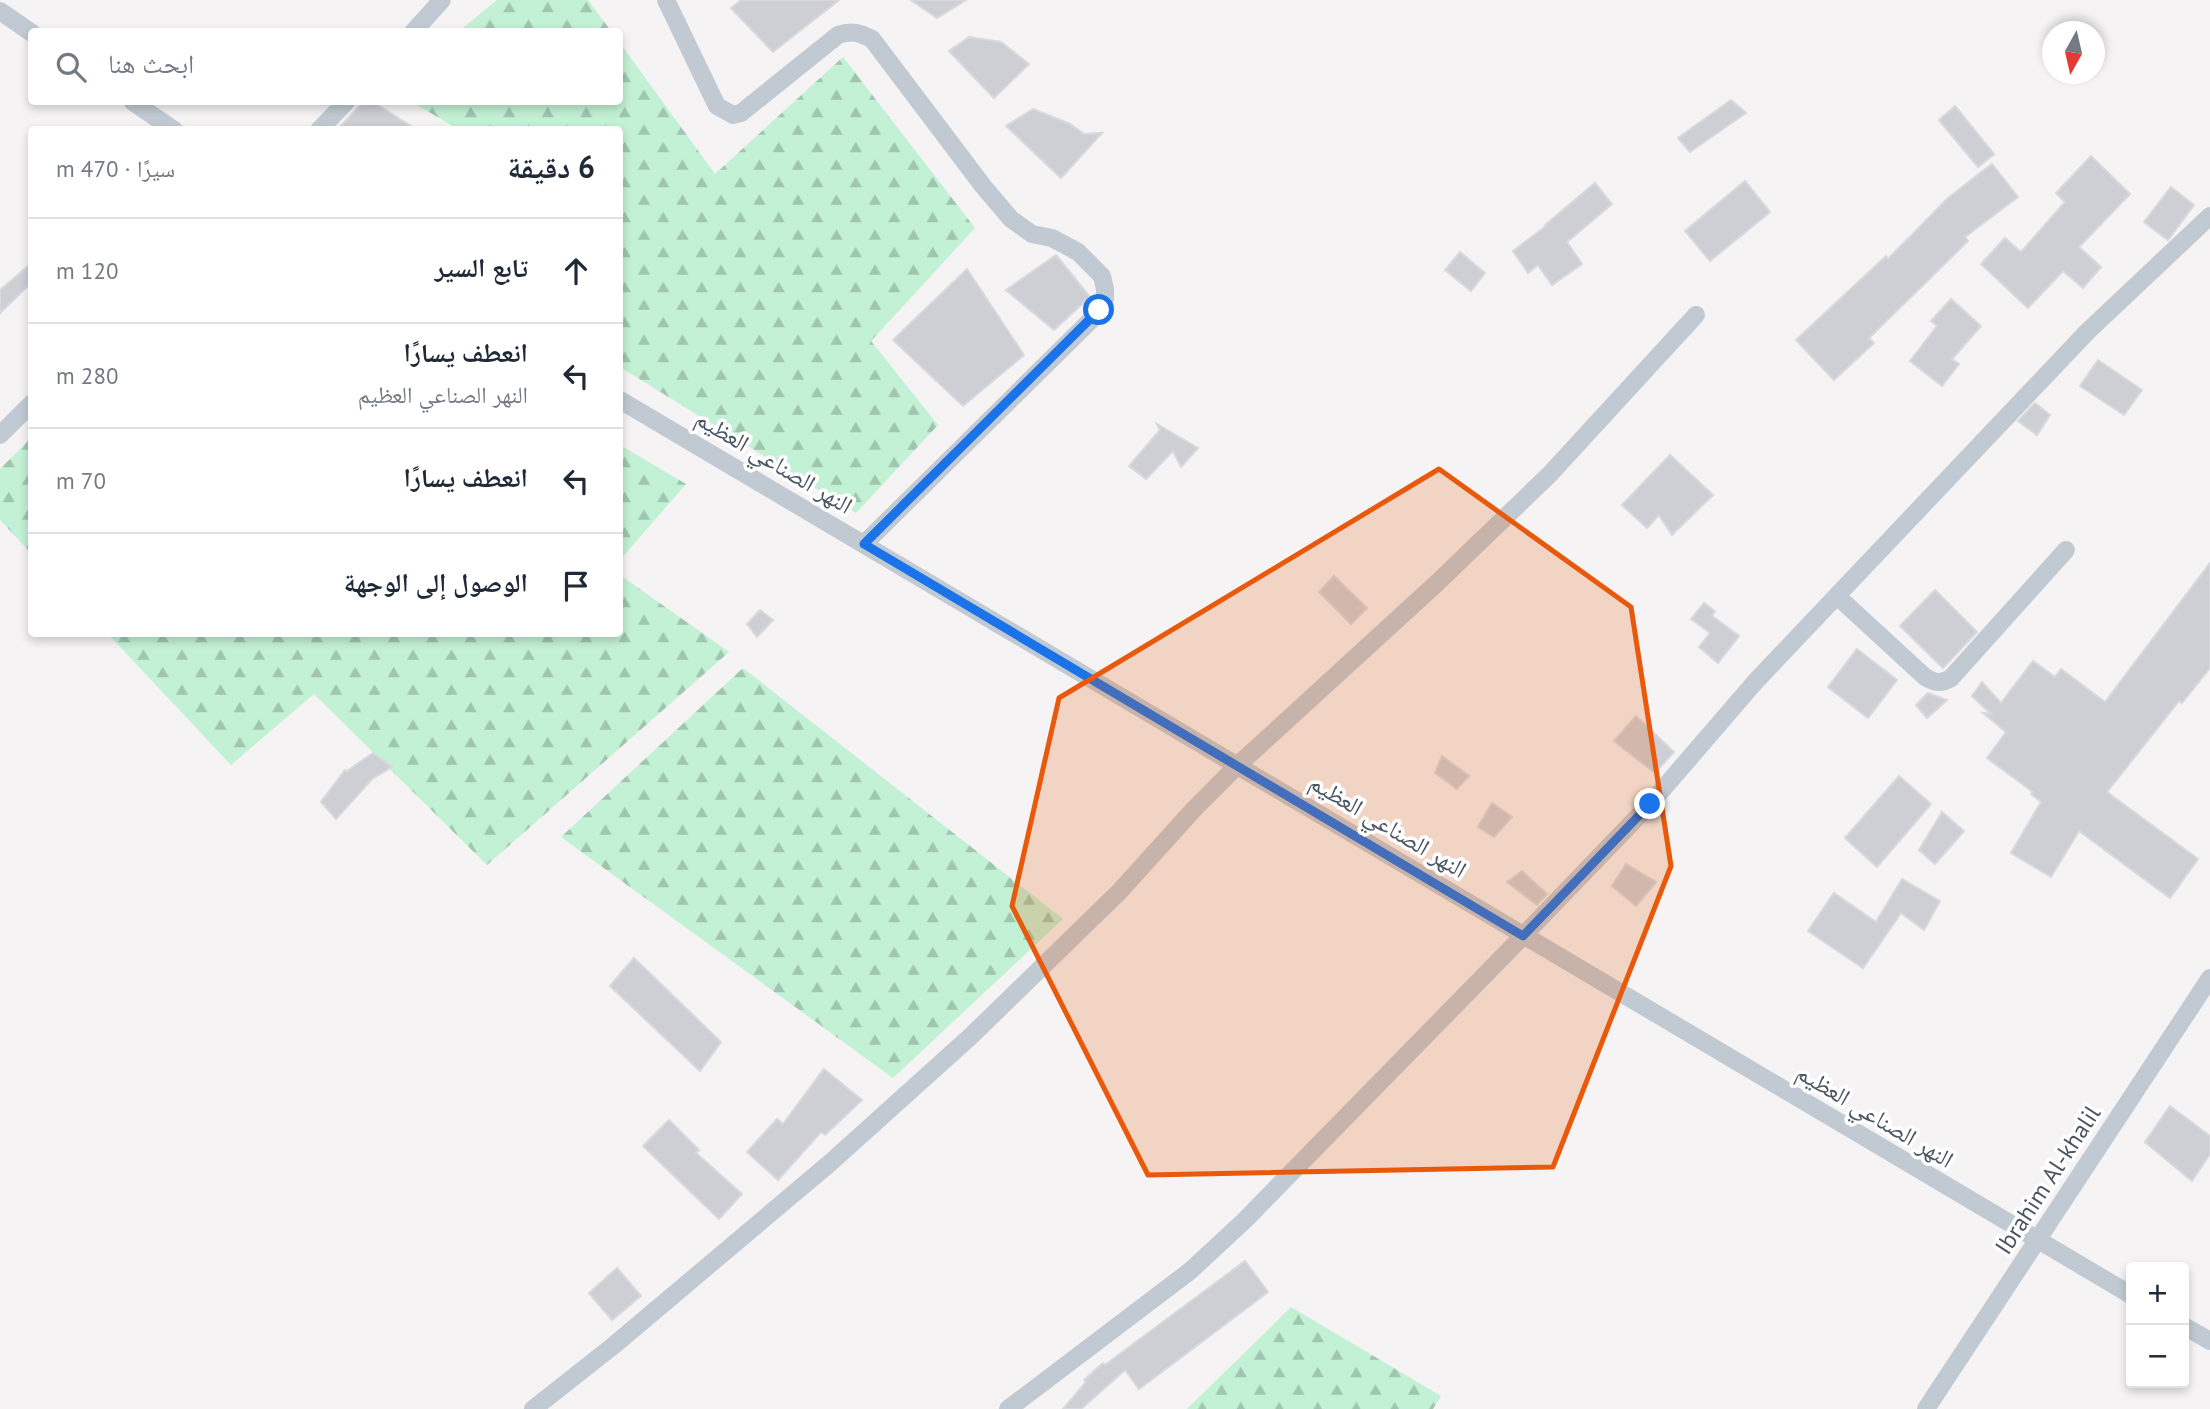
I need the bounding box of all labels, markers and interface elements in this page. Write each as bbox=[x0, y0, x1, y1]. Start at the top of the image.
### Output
north arrow bbox=[2042, 21, 2105, 84]
search box bbox=[28, 28, 623, 105]
text: ابحث هنا bbox=[108, 47, 194, 80]
icon: search bbox=[52, 48, 90, 86]
text: 6 دقيقة bbox=[507, 147, 595, 186]
text: سيرًا · 470 m bbox=[56, 154, 175, 183]
text: تابع السير bbox=[435, 251, 528, 284]
icon: ahead bbox=[557, 252, 595, 290]
text: 120 m bbox=[56, 256, 118, 285]
route start bbox=[1083, 294, 1114, 325]
text: انعطف يسارًا bbox=[404, 336, 528, 369]
icon: left bbox=[557, 357, 595, 395]
text: 280 m bbox=[56, 361, 118, 390]
text: النهر الصناعي العظيم bbox=[358, 380, 528, 409]
street label: النهر الصناعي العظيم bbox=[688, 403, 858, 524]
text: انعطف يسارًا bbox=[404, 461, 528, 494]
icon: left bbox=[557, 462, 595, 500]
text: 70 m bbox=[56, 466, 106, 495]
text: الوصول إلى الوجهة bbox=[344, 566, 528, 599]
icon: arrive bbox=[557, 567, 595, 605]
street label: النهر الصناعي العظيم bbox=[1302, 767, 1472, 888]
route end bbox=[1634, 788, 1665, 819]
street label: النهر الصناعي العظيم bbox=[1789, 1057, 1959, 1178]
street label: Ibrahim Al-khalil bbox=[1988, 1099, 2107, 1260]
map controls bbox=[2126, 1262, 2189, 1388]
button: + bbox=[2126, 1262, 2189, 1325]
button: − bbox=[2126, 1325, 2189, 1388]

